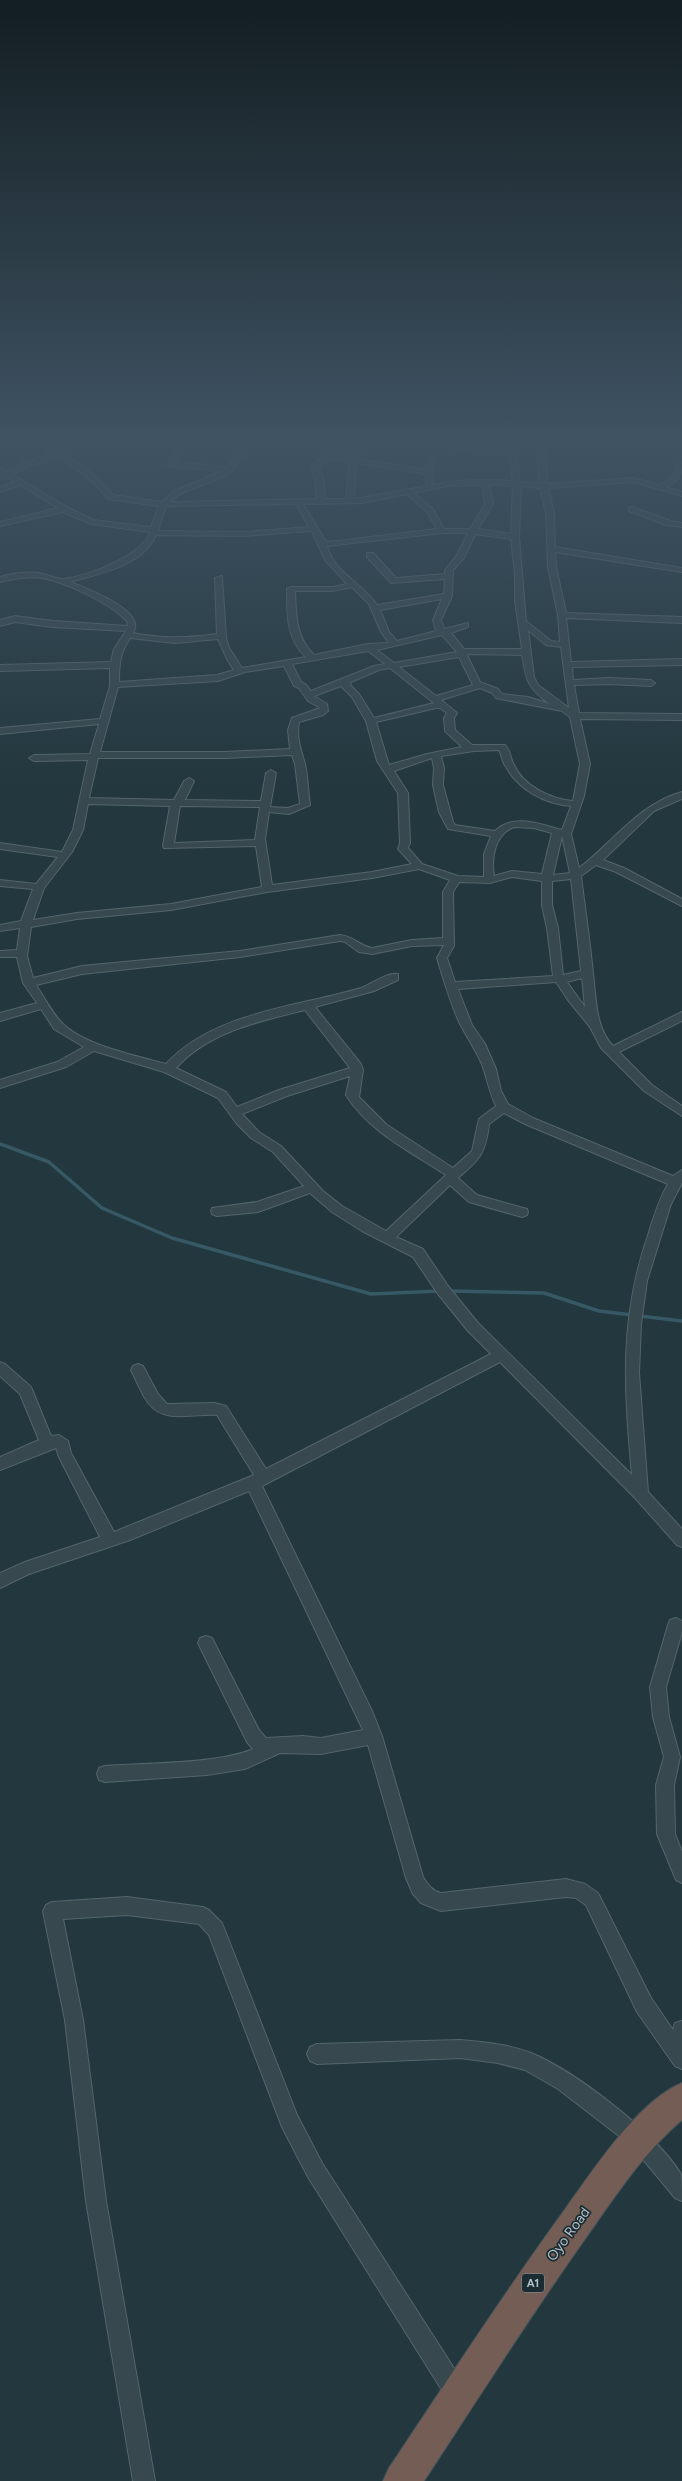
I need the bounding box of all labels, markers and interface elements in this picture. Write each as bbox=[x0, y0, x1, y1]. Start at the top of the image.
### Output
street label: Oyo Road bbox=[543, 2204, 593, 2264]
road number: A1 bbox=[522, 2274, 544, 2292]

